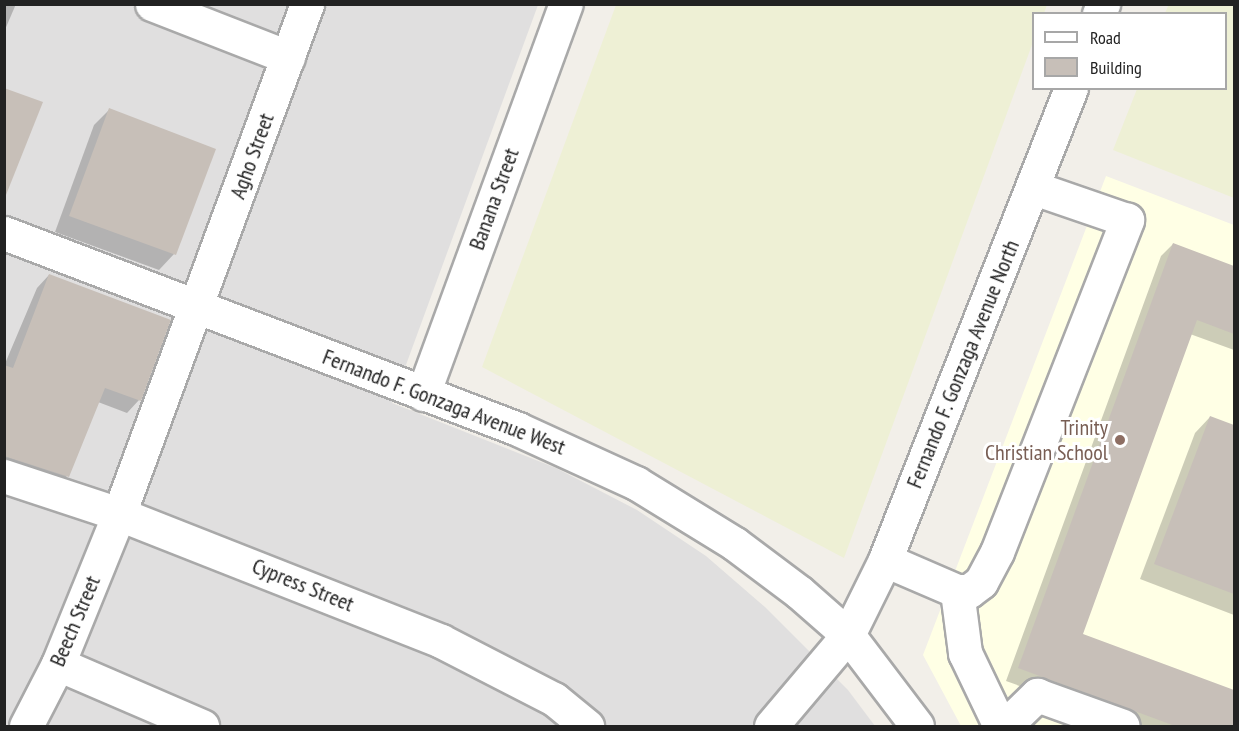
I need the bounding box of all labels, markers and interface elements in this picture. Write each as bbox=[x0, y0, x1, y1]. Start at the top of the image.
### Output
legend bbox=[1032, 12, 1227, 90]
text: Road bbox=[1090, 26, 1121, 49]
text: Building bbox=[1090, 56, 1142, 79]
street label: Agho Street bbox=[224, 110, 280, 202]
street label: Banana Street bbox=[463, 145, 525, 253]
street label: Fernando F. Gonzaga Avenue North bbox=[901, 235, 1025, 493]
street label: Fernando F. Gonzaga Avenue West bbox=[318, 343, 570, 461]
place label: Trinity Christian School bbox=[985, 414, 1108, 466]
marker: Trinity Christian School bbox=[1113, 433, 1127, 447]
street label: Cypress Street bbox=[248, 553, 358, 617]
street label: Beech Street bbox=[44, 572, 106, 670]

